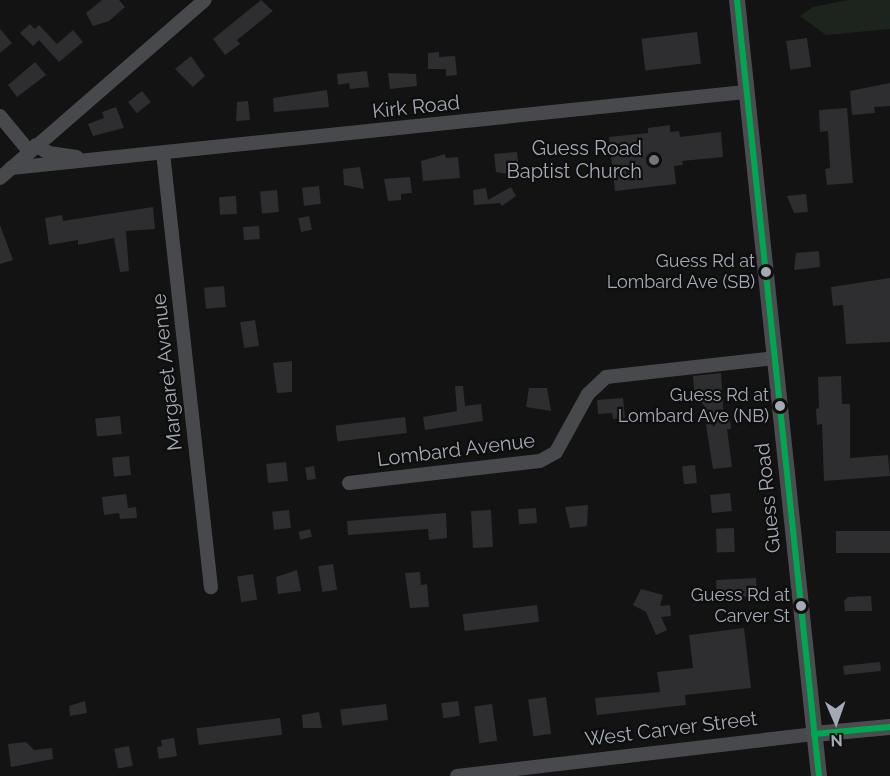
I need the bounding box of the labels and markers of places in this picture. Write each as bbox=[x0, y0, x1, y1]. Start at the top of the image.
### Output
place label: Guess Road Baptist Church bbox=[506, 136, 642, 183]
marker: Guess Road Baptist Church bbox=[647, 153, 661, 167]
place label: Guess Rd at Lombard Ave (SB) bbox=[606, 251, 755, 294]
marker: Guess Rd at Lombard Ave (SB) bbox=[760, 266, 772, 278]
place label: Guess Rd at Lombard Ave (NB) bbox=[617, 385, 769, 428]
marker: Guess Rd at Lombard Ave (NB) bbox=[774, 400, 786, 412]
place label: Guess Rd at Carver St bbox=[691, 585, 790, 628]
marker: Guess Rd at Carver St bbox=[795, 600, 807, 612]

